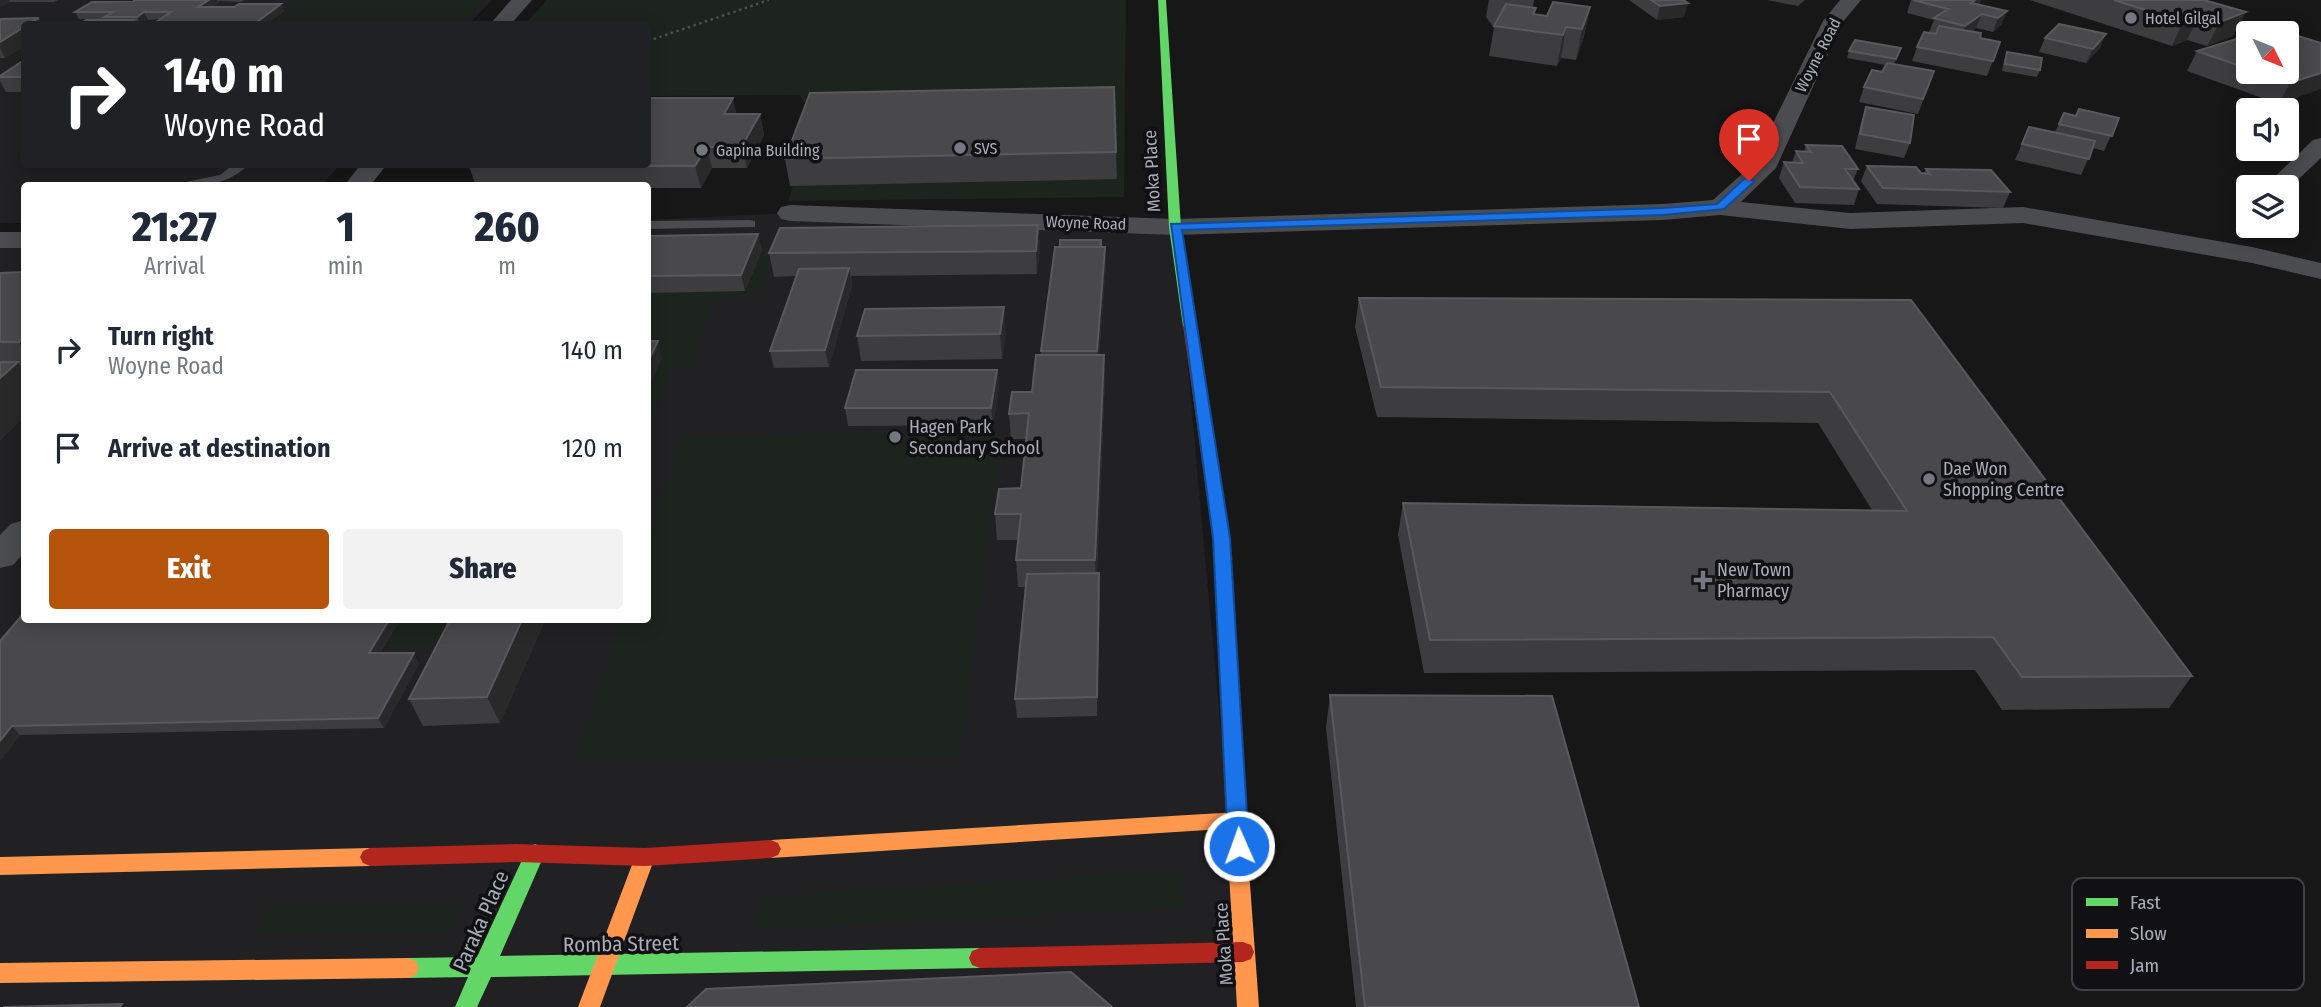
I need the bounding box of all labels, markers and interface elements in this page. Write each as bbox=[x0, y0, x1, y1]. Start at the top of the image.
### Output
place label: Hotel Gilgal bbox=[2145, 9, 2221, 28]
marker: Hotel Gilgal bbox=[2123, 10, 2139, 26]
street label: Woyne Road bbox=[1791, 15, 1845, 95]
north arrow bbox=[2236, 21, 2300, 84]
map controls bbox=[2236, 21, 2299, 238]
text: 140 m bbox=[164, 46, 284, 105]
icon: right bbox=[49, 49, 140, 140]
button: sound bbox=[2236, 98, 2299, 161]
text: Woyne Road bbox=[164, 106, 325, 144]
pin bbox=[1719, 109, 1779, 181]
icon: arrive bbox=[1730, 120, 1768, 158]
street label: Moka Place bbox=[1139, 129, 1165, 213]
place label: SVS bbox=[974, 139, 998, 158]
marker: SVS bbox=[952, 140, 968, 156]
place label: Gapina Building bbox=[716, 141, 820, 160]
marker: Gapina Building bbox=[694, 142, 710, 158]
button: layers bbox=[2236, 175, 2299, 238]
text: 21:27 bbox=[132, 202, 217, 252]
text: 1 bbox=[337, 202, 355, 252]
text: 260 bbox=[475, 202, 540, 252]
street label: Woyne Road bbox=[1045, 212, 1127, 234]
text: Arrival bbox=[144, 252, 205, 280]
text: min bbox=[328, 252, 363, 280]
text: m bbox=[498, 252, 516, 280]
text: Turn right bbox=[108, 321, 214, 352]
icon: right bbox=[49, 331, 87, 369]
text: 140 m bbox=[561, 335, 623, 366]
text: Woyne Road bbox=[108, 352, 224, 380]
place label: Hagen Park Secondary School bbox=[909, 416, 1040, 459]
icon: arrive bbox=[49, 429, 87, 467]
marker: Hagen Park Secondary School bbox=[887, 429, 903, 445]
text: Arrive at destination bbox=[108, 433, 331, 464]
text: 120 m bbox=[562, 433, 623, 464]
place label: Dae Won Shopping Centre bbox=[1943, 458, 2065, 501]
marker: Dae Won Shopping Centre bbox=[1921, 471, 1937, 487]
button: Exit bbox=[49, 529, 329, 609]
button: Share bbox=[343, 529, 623, 609]
place label: New Town Pharmacy bbox=[1717, 559, 1791, 602]
marker: New Town Pharmacy bbox=[1695, 572, 1711, 588]
position arrow bbox=[1202, 809, 1276, 883]
street label: Paraka Place bbox=[447, 867, 515, 975]
legend bbox=[2072, 878, 2304, 990]
text: Fast bbox=[2130, 891, 2161, 914]
street label: Moka Place bbox=[1210, 902, 1238, 986]
text: Slow bbox=[2130, 922, 2167, 945]
street label: Romba Street bbox=[563, 930, 679, 958]
text: Jam bbox=[2130, 954, 2159, 977]

